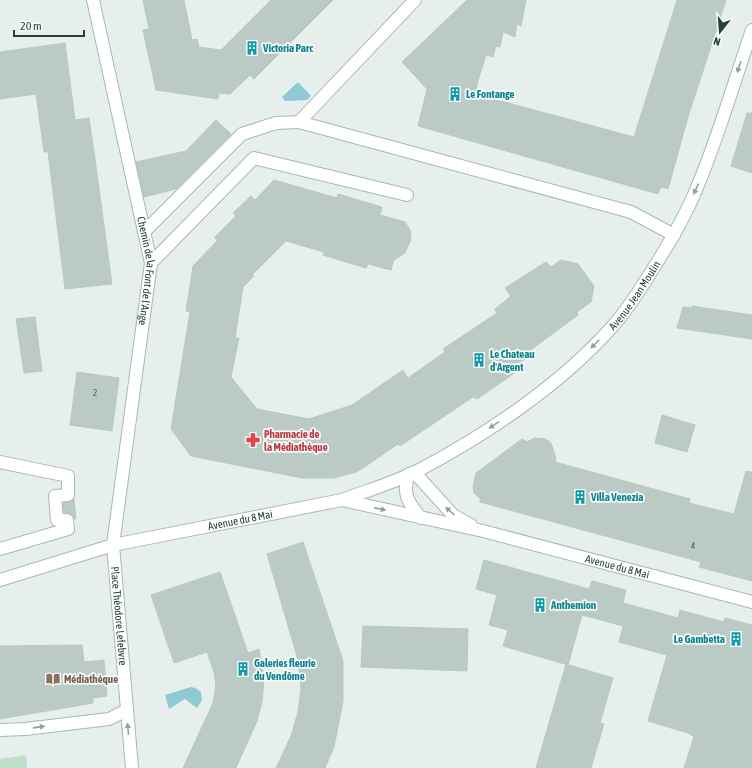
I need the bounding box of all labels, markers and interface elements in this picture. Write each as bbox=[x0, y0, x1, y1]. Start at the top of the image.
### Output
scale bar bbox=[14, 12, 84, 38]
north arrow bbox=[700, 12, 740, 52]
text: 20 m bbox=[20, 19, 42, 33]
text: N bbox=[712, 35, 722, 48]
building icon: Victoria Parc bbox=[244, 40, 260, 56]
place label: Victoria Parc bbox=[262, 42, 314, 54]
one-way arrow bbox=[736, 61, 742, 73]
building icon: Le Fontange bbox=[447, 86, 463, 102]
place label: Le Fontange bbox=[466, 88, 515, 100]
one-way arrow bbox=[693, 184, 699, 195]
street label: Chemin de la Font de l'Ange bbox=[135, 215, 157, 326]
street label: Avenue Jean Moulin bbox=[606, 259, 663, 332]
one-way arrow bbox=[590, 339, 600, 349]
place label: Le Chateau d'Argent bbox=[490, 348, 535, 373]
building icon: Le Chateau d'Argent bbox=[471, 352, 487, 368]
house number: 2 bbox=[93, 388, 97, 398]
one-way arrow bbox=[489, 421, 499, 429]
place label: Pharmacie de la Médiathèque bbox=[264, 428, 328, 453]
pharmacy icon: Pharmacie de la Médiathèque bbox=[245, 432, 261, 448]
building icon: Villa Venezia bbox=[572, 489, 588, 505]
place label: Villa Venezia bbox=[590, 491, 643, 503]
one-way arrow bbox=[374, 506, 386, 512]
one-way arrow bbox=[445, 506, 455, 516]
street label: Avenue du 8 Mai bbox=[207, 508, 274, 532]
house number: 4 bbox=[691, 541, 695, 551]
street label: Avenue du 8 Mai bbox=[584, 552, 651, 581]
street label: Place Théodore Lefebvre bbox=[109, 566, 129, 666]
building icon: Anthemion bbox=[532, 597, 548, 613]
place label: Anthemion bbox=[550, 599, 596, 611]
building icon: Le Gambetta bbox=[728, 631, 744, 647]
place label: Le Gambetta bbox=[674, 633, 725, 645]
place label: Galeries fleurie du Vendôme bbox=[254, 657, 316, 682]
building icon: Galeries fleurie du Vendôme bbox=[235, 661, 251, 677]
library icon: Médiathèque bbox=[45, 671, 61, 687]
place label: Médiathèque bbox=[64, 673, 118, 685]
one-way arrow bbox=[125, 723, 132, 735]
one-way arrow bbox=[33, 724, 45, 730]

